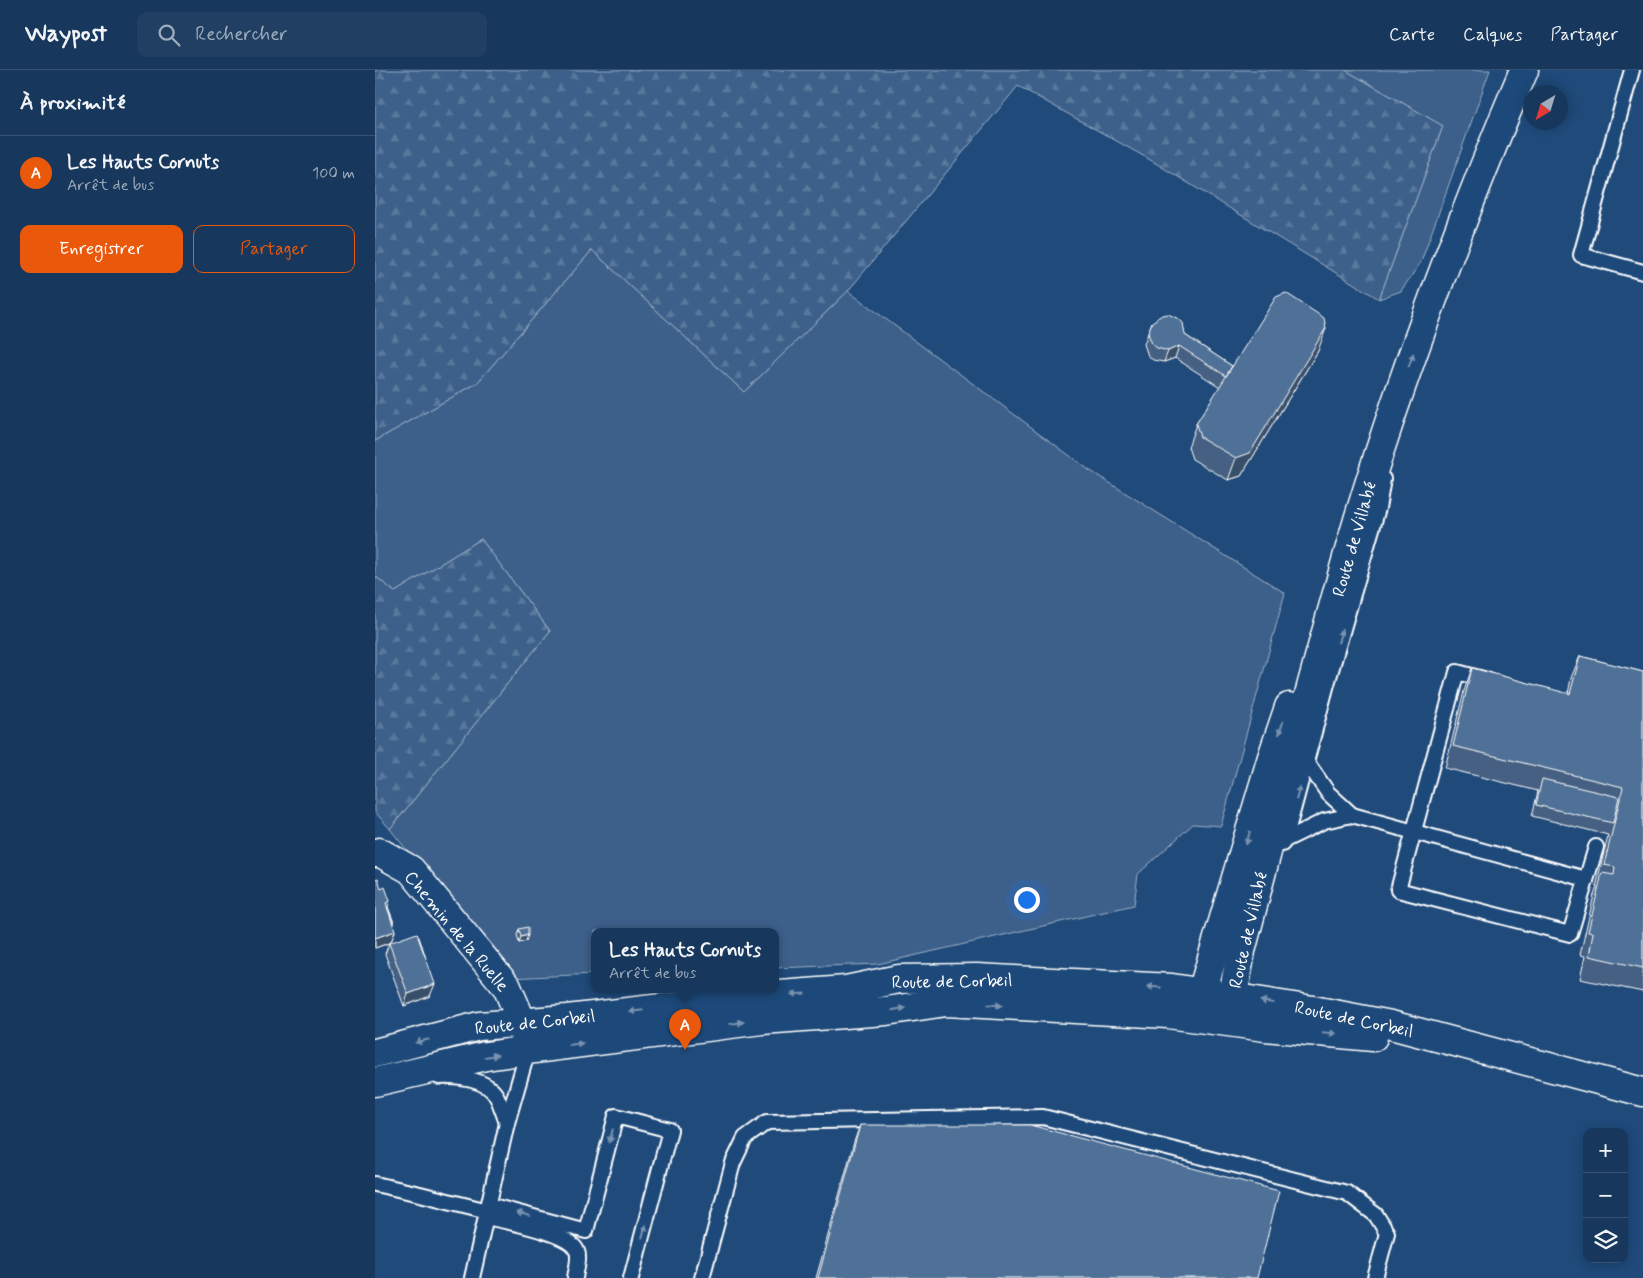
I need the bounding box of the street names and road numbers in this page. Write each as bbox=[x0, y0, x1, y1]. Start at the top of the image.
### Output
street label: Route de Villabé bbox=[1327, 479, 1383, 600]
street label: Chemin de la Ruelle bbox=[398, 866, 514, 997]
street label: Route de Villabé bbox=[1224, 870, 1274, 991]
street label: Route de Corbeil bbox=[891, 969, 1013, 995]
street label: Route de Corbeil bbox=[1292, 996, 1415, 1044]
street label: Route de Corbeil bbox=[474, 1005, 596, 1041]

